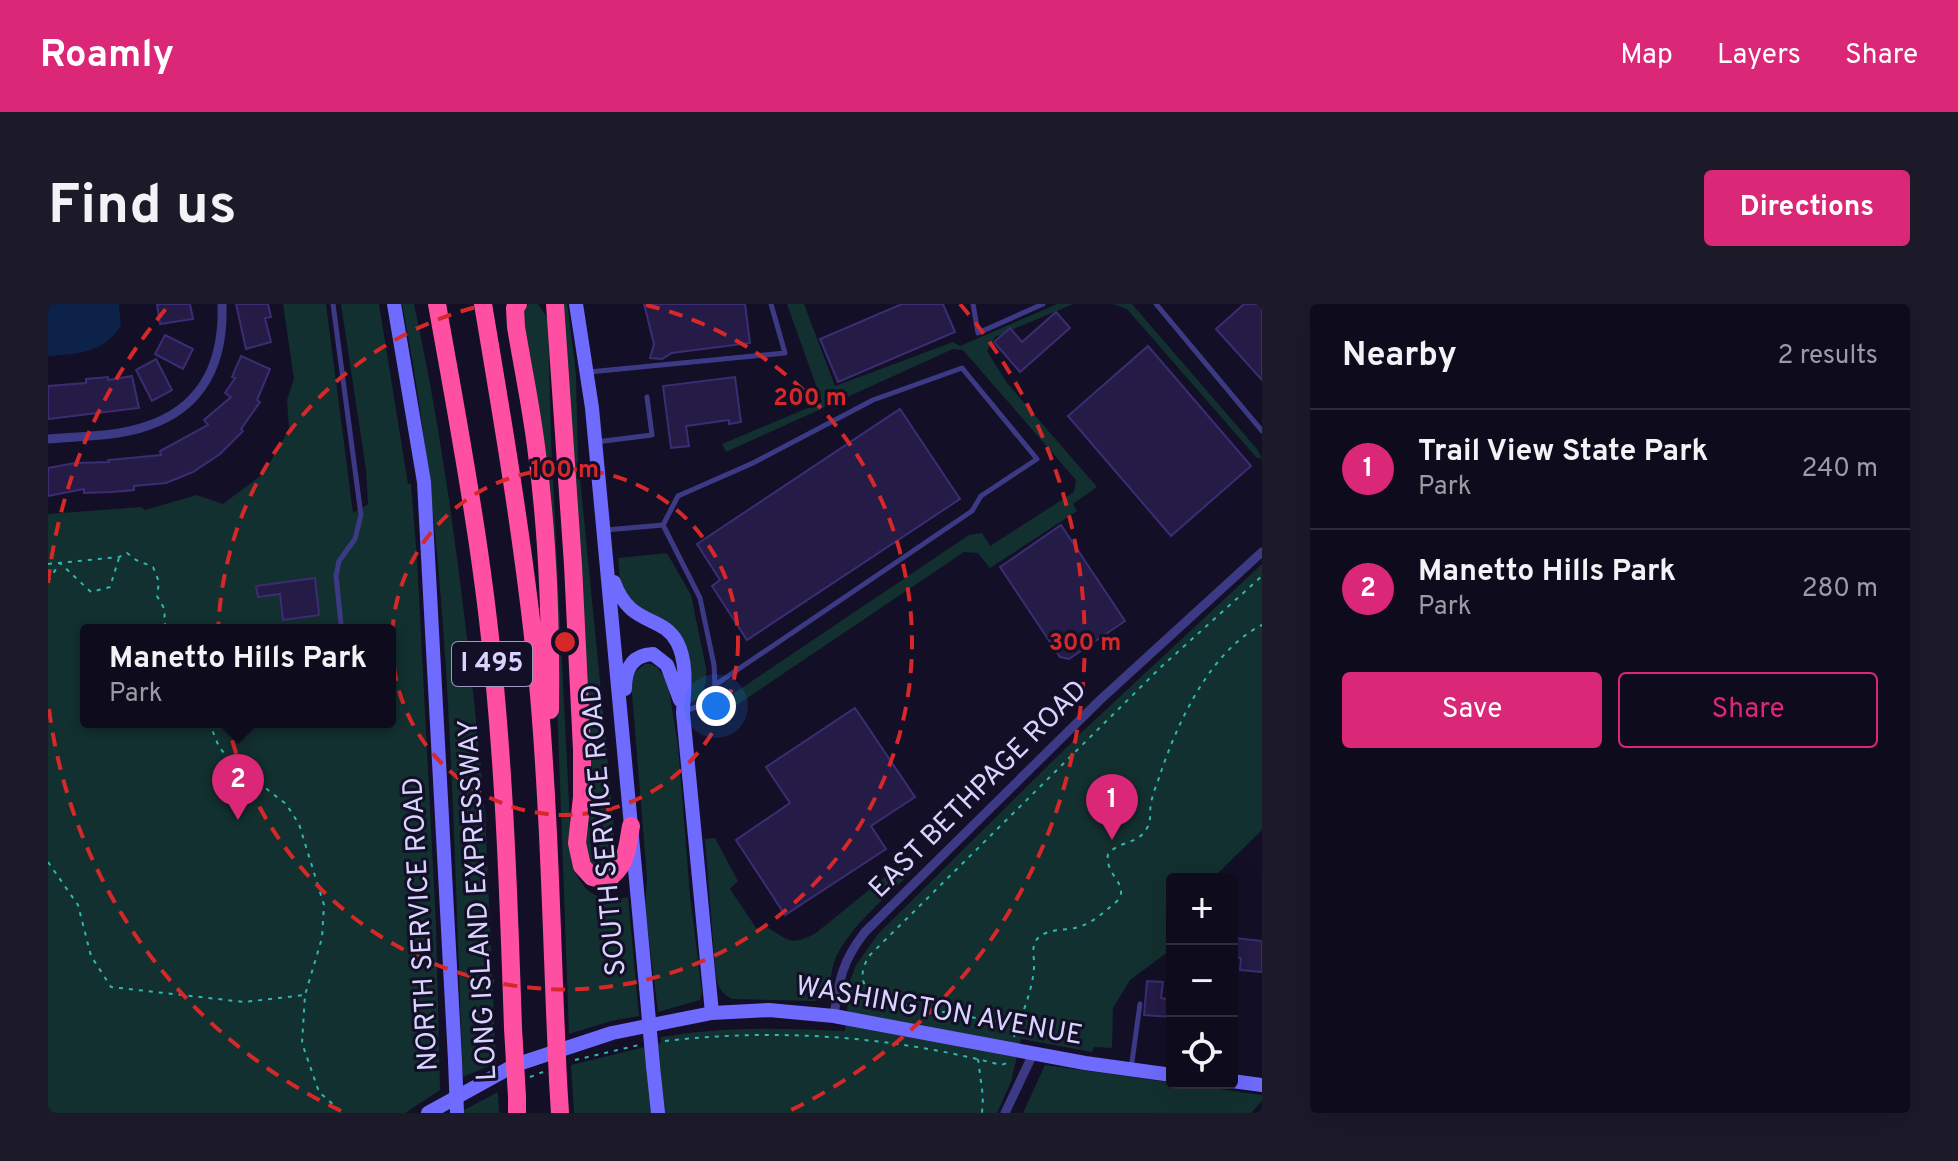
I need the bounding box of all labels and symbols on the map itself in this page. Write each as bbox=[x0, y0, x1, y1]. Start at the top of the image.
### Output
text: 200 m bbox=[773, 384, 847, 414]
text: 100 m bbox=[531, 456, 599, 486]
centre of rings bbox=[551, 628, 579, 656]
text: 300 m bbox=[1049, 629, 1121, 659]
road number: I 495 bbox=[452, 642, 532, 686]
street label: EAST BETHPAGE ROAD bbox=[862, 673, 1096, 907]
street label: SOUTH SERVICE ROAD bbox=[574, 683, 636, 977]
your location bbox=[696, 686, 736, 726]
street label: LONG ISLAND EXPRESSWAY bbox=[452, 718, 506, 1082]
pin: 2 bbox=[212, 754, 264, 820]
pin: 1 bbox=[1086, 774, 1138, 840]
street label: NORTH SERVICE ROAD bbox=[396, 776, 448, 1072]
street label: WASHINGTON AVENUE bbox=[793, 969, 1085, 1055]

